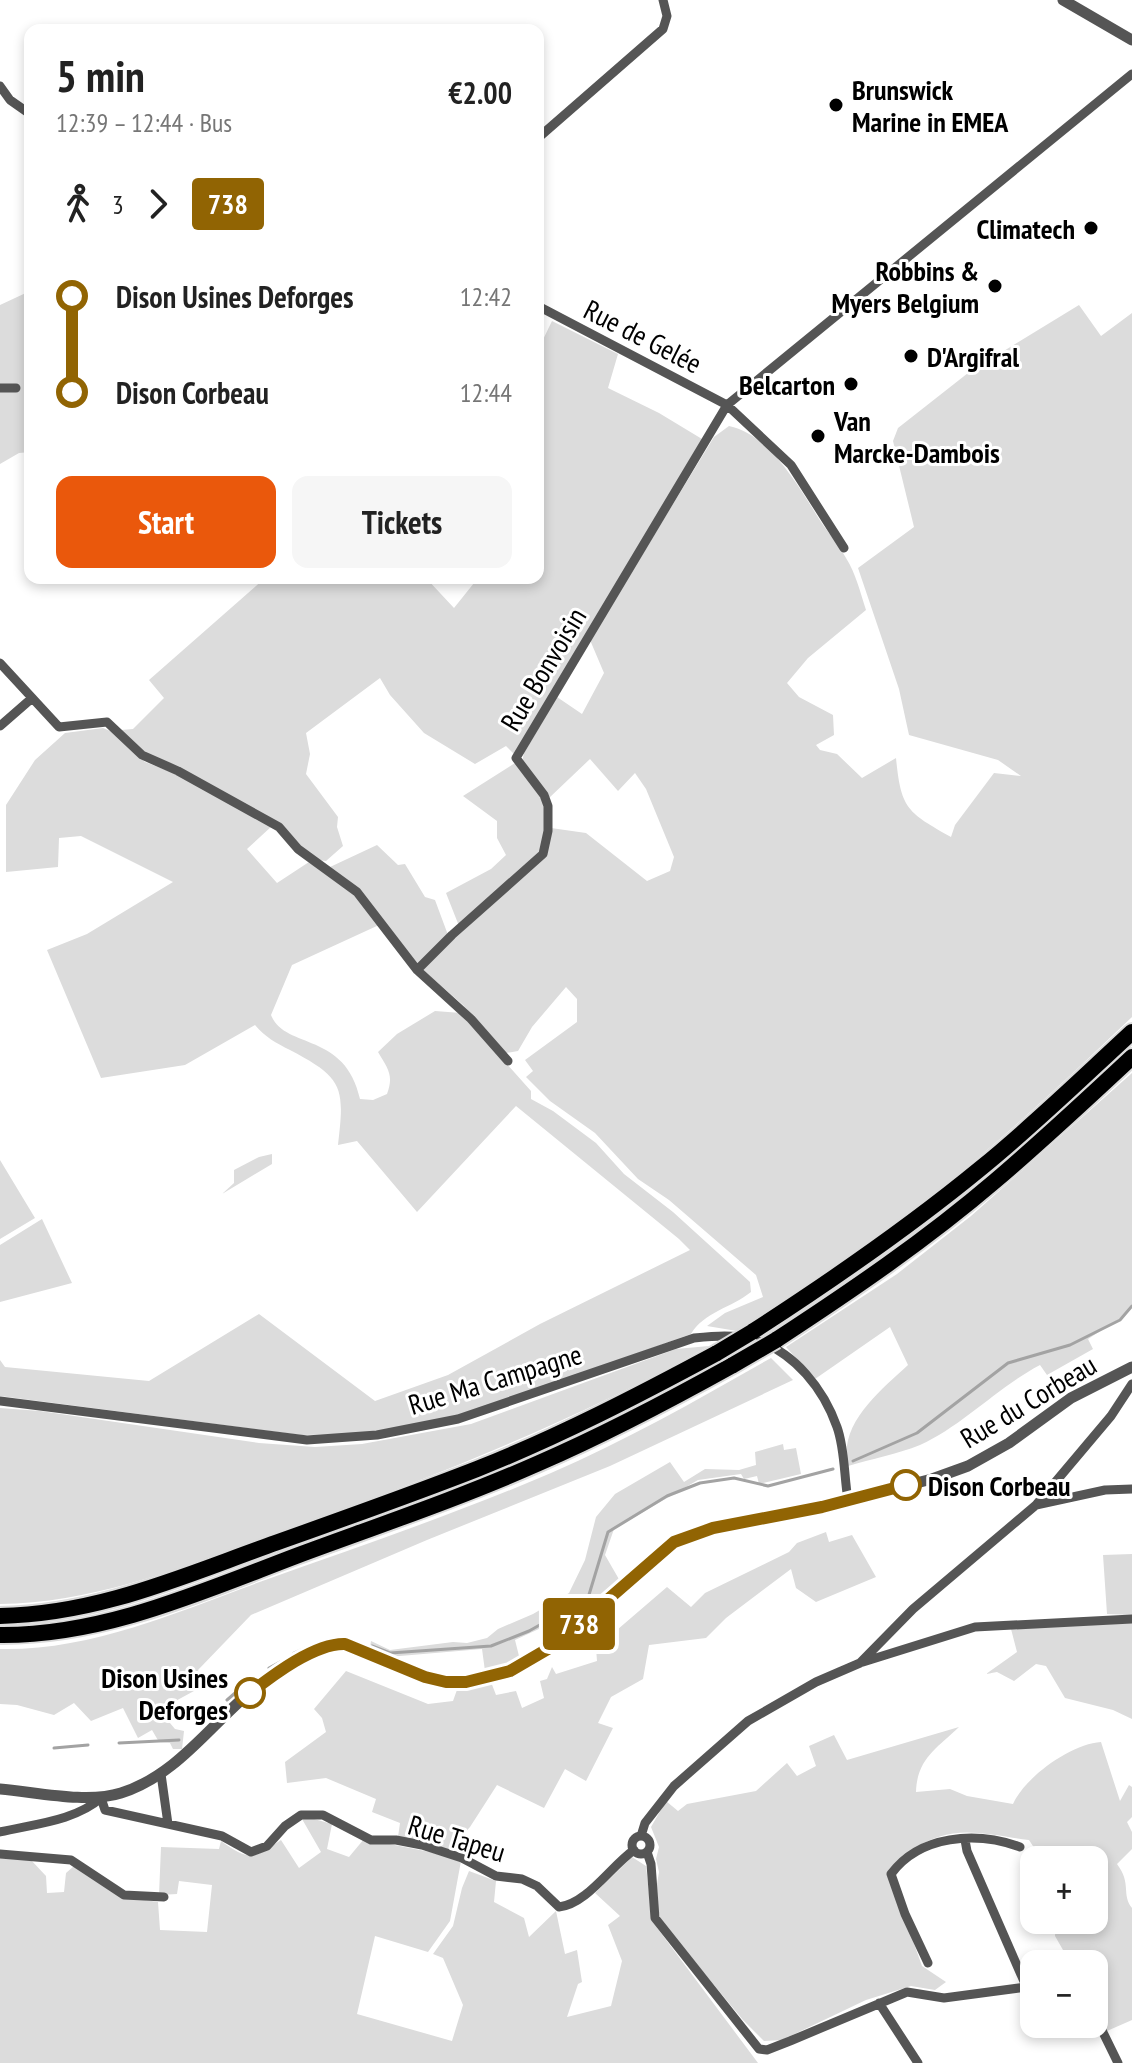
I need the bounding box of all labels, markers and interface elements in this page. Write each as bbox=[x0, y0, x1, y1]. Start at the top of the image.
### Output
text: 5 min bbox=[56, 47, 145, 104]
place label: Brunswick Marine in EMEA bbox=[852, 71, 1009, 140]
text: €2.00 bbox=[448, 73, 512, 112]
marker: Brunswick Marine in EMEA bbox=[827, 96, 845, 114]
text: 12:39 – 12:44 · Bus bbox=[56, 106, 232, 139]
icon: walk bbox=[56, 182, 100, 226]
icon: forward bbox=[136, 182, 180, 226]
text: 738 bbox=[208, 185, 248, 222]
text: 3 bbox=[112, 188, 124, 221]
place label: Climatech bbox=[976, 210, 1075, 247]
marker: Climatech bbox=[1082, 219, 1100, 237]
place label: Robbins & Myers Belgium bbox=[831, 252, 979, 321]
text: Dison Usines Deforges bbox=[116, 277, 354, 316]
marker: Robbins & Myers Belgium bbox=[986, 277, 1004, 295]
text: 12:42 bbox=[460, 280, 512, 313]
street label: Rue de Gelée bbox=[578, 291, 708, 381]
place label: D'Argifral bbox=[927, 338, 1019, 375]
marker: D'Argifral bbox=[902, 347, 920, 365]
place label: Belcarton bbox=[739, 366, 835, 403]
text: Dison Corbeau bbox=[116, 373, 269, 412]
marker: Belcarton bbox=[842, 375, 860, 393]
text: 12:44 bbox=[460, 376, 512, 409]
place label: Van Marcke-Dambois bbox=[833, 402, 1000, 471]
marker: Van Marcke-Dambois bbox=[809, 427, 827, 445]
button: Start bbox=[56, 476, 276, 568]
button: Tickets bbox=[292, 476, 512, 568]
street label: Rue Bonvoisin bbox=[492, 601, 594, 737]
street label: Rue Ma Campagne bbox=[404, 1335, 586, 1423]
street label: Rue du Corbeau bbox=[953, 1346, 1103, 1456]
place label: Dison Corbeau bbox=[928, 1467, 1071, 1504]
marker: Dison Corbeau bbox=[891, 1470, 921, 1500]
line badge: 738 bbox=[533, 1598, 625, 1650]
text: 738 bbox=[559, 1605, 599, 1642]
place label: Dison Usines Deforges bbox=[101, 1659, 228, 1728]
marker: Dison Usines Deforges bbox=[235, 1678, 265, 1708]
street label: Rue Tapeu bbox=[404, 1806, 510, 1870]
map controls bbox=[1020, 1846, 1108, 2038]
button: + bbox=[1020, 1846, 1108, 1934]
button: − bbox=[1020, 1950, 1108, 2038]

